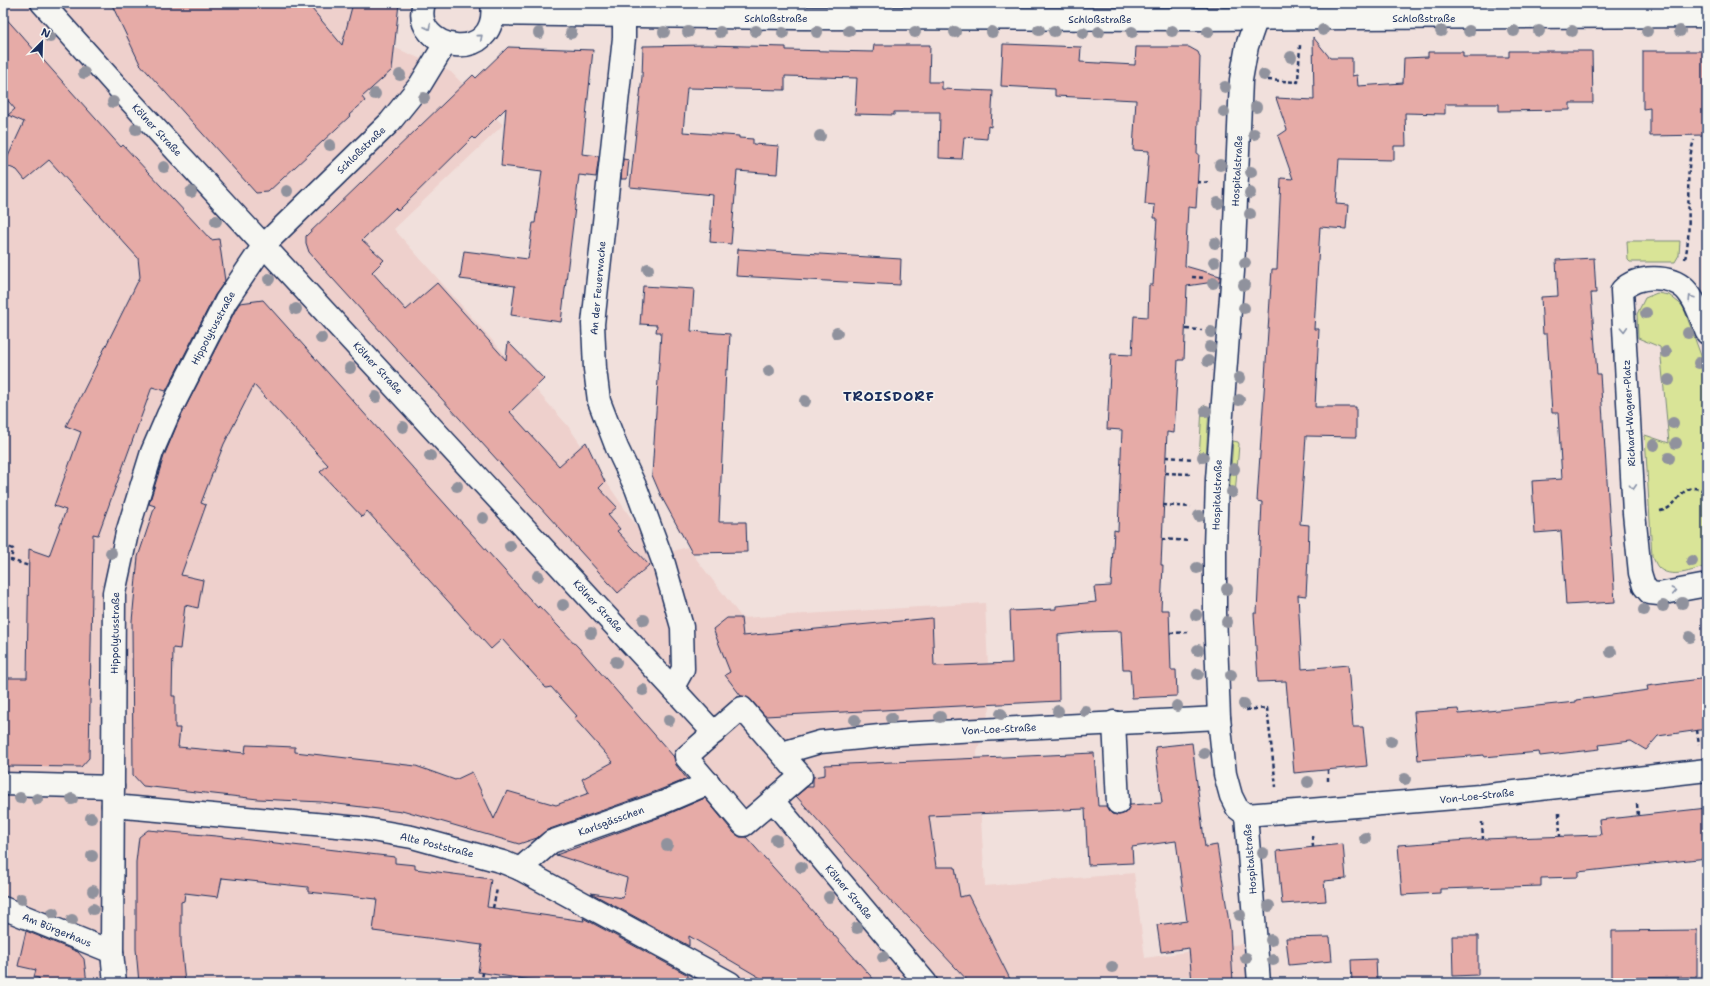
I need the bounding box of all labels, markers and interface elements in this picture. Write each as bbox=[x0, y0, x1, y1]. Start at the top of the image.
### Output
street label: Schloßstraße bbox=[744, 12, 808, 25]
street label: Schloßstraße bbox=[1392, 12, 1456, 25]
street label: Schloßstraße bbox=[1068, 13, 1132, 26]
north arrow bbox=[22, 22, 62, 62]
one-way arrow bbox=[423, 23, 430, 30]
text: N bbox=[39, 25, 53, 42]
one-way arrow bbox=[476, 35, 483, 42]
street label: Kölner Straße bbox=[129, 101, 185, 159]
street label: Schloßstraße bbox=[334, 123, 389, 177]
street label: Hospitalstraße bbox=[1229, 135, 1245, 207]
street label: An der Feuerwache bbox=[587, 240, 609, 336]
street label: Hippolytusstraße bbox=[188, 289, 238, 367]
one-way arrow bbox=[1688, 295, 1695, 302]
one-way arrow bbox=[1620, 326, 1629, 332]
street label: Kölner Straße bbox=[350, 339, 406, 397]
street label: Richard-Wagner-Platz bbox=[1620, 359, 1638, 467]
district label: TROISDORF bbox=[843, 387, 935, 405]
street label: Hospitalstraße bbox=[1209, 459, 1225, 531]
one-way arrow bbox=[1628, 484, 1637, 490]
street label: Kölner Straße bbox=[570, 577, 626, 635]
one-way arrow bbox=[1671, 588, 1677, 596]
street label: Hippolytusstraße bbox=[108, 592, 122, 674]
street label: Von-Loe-Straße bbox=[961, 721, 1037, 737]
street label: Von-Loe-Straße bbox=[1439, 786, 1515, 806]
street label: Karlsgässchen bbox=[576, 803, 646, 839]
street label: Hospitalstraße bbox=[1240, 823, 1260, 895]
street label: Alte Poststraße bbox=[399, 830, 475, 860]
street label: Kölner Straße bbox=[822, 862, 876, 922]
street label: Am Bürgerhaus bbox=[20, 910, 94, 950]

